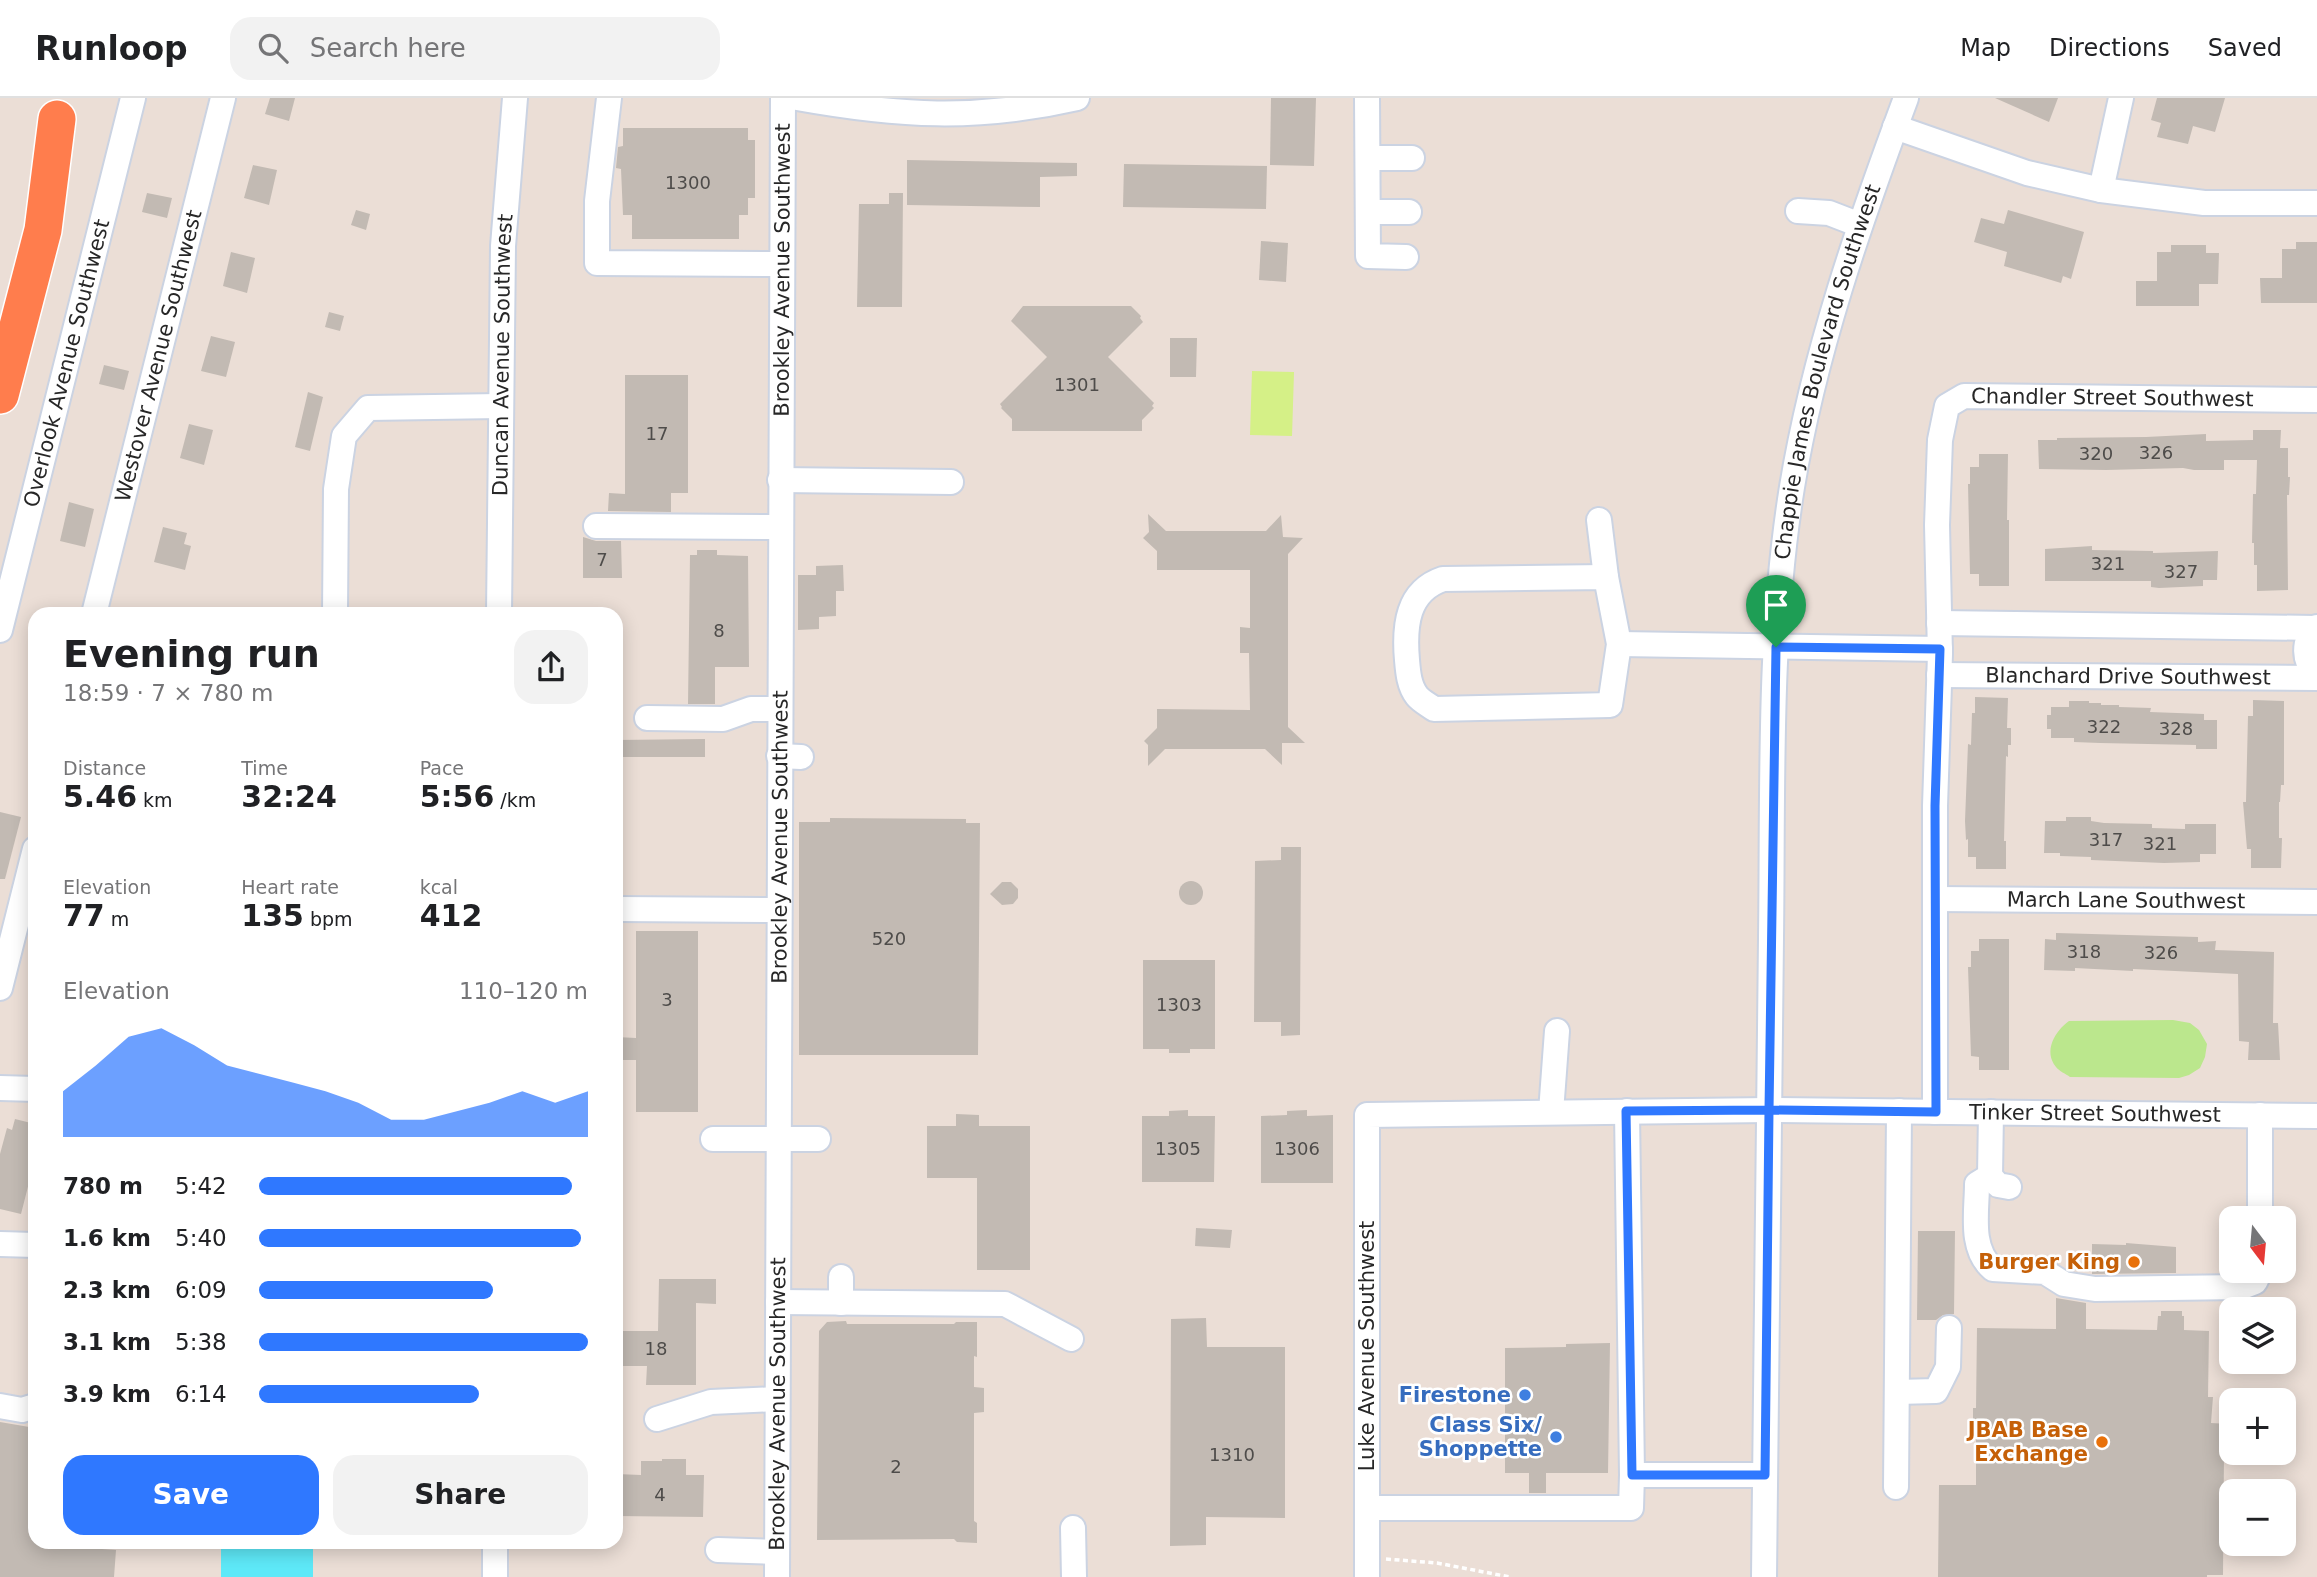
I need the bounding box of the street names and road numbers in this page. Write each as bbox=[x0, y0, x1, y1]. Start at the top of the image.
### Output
street label: Brookley Avenue Southwest bbox=[770, 123, 795, 417]
street label: Chappie James Boulevard Southwest bbox=[1770, 181, 1886, 561]
street label: Westover Avenue Southwest bbox=[110, 207, 207, 505]
street label: Duncan Avenue Southwest bbox=[488, 213, 518, 496]
street label: Overlook Avenue Southwest bbox=[19, 217, 114, 510]
street label: Chandler Street Southwest bbox=[1971, 384, 2254, 411]
street label: Blanchard Drive Southwest bbox=[1985, 663, 2271, 690]
street label: Brookley Avenue Southwest bbox=[767, 690, 793, 984]
street label: March Lane Southwest bbox=[2007, 888, 2245, 913]
street label: Tinker Street Southwest bbox=[1968, 1100, 2221, 1127]
street label: Luke Avenue Southwest bbox=[1355, 1221, 1379, 1471]
street label: Brookley Avenue Southwest bbox=[765, 1257, 790, 1551]

